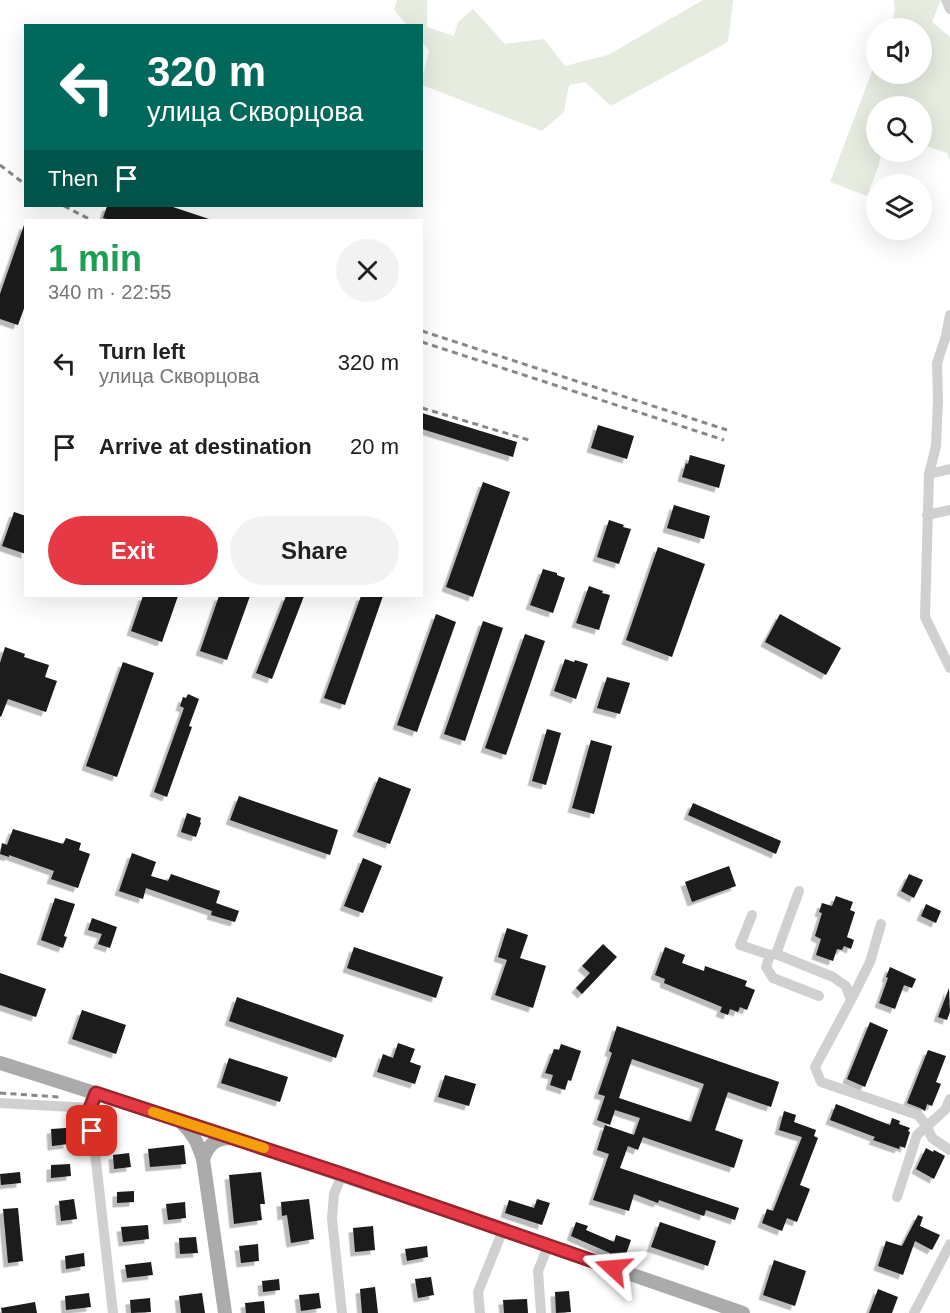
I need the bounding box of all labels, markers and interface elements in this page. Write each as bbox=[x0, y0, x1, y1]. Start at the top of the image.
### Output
map controls bbox=[866, 18, 932, 240]
button: sound bbox=[866, 18, 932, 84]
icon: left bbox=[48, 48, 126, 126]
text: 320 m bbox=[147, 48, 266, 95]
button: search bbox=[866, 96, 932, 162]
text: улица Скворцова bbox=[147, 97, 363, 127]
icon: arrive bbox=[110, 162, 143, 195]
text: Then bbox=[48, 166, 98, 191]
button: layers bbox=[866, 174, 932, 240]
text: 1 min bbox=[48, 238, 142, 279]
button: close bbox=[336, 239, 399, 302]
text: 340 m · 22:55 bbox=[48, 281, 171, 303]
text: Turn left bbox=[99, 339, 185, 364]
icon: left bbox=[48, 347, 81, 380]
text: 320 m bbox=[338, 350, 399, 375]
text: улица Скворцова bbox=[99, 365, 259, 387]
icon: arrive bbox=[48, 431, 81, 464]
text: Arrive at destination bbox=[99, 434, 312, 459]
text: 20 m bbox=[350, 434, 399, 459]
button: Exit bbox=[48, 516, 218, 585]
button: Share bbox=[230, 516, 399, 585]
pin bbox=[66, 1105, 117, 1156]
icon: arrive bbox=[75, 1114, 108, 1147]
position arrow bbox=[581, 1236, 645, 1300]

